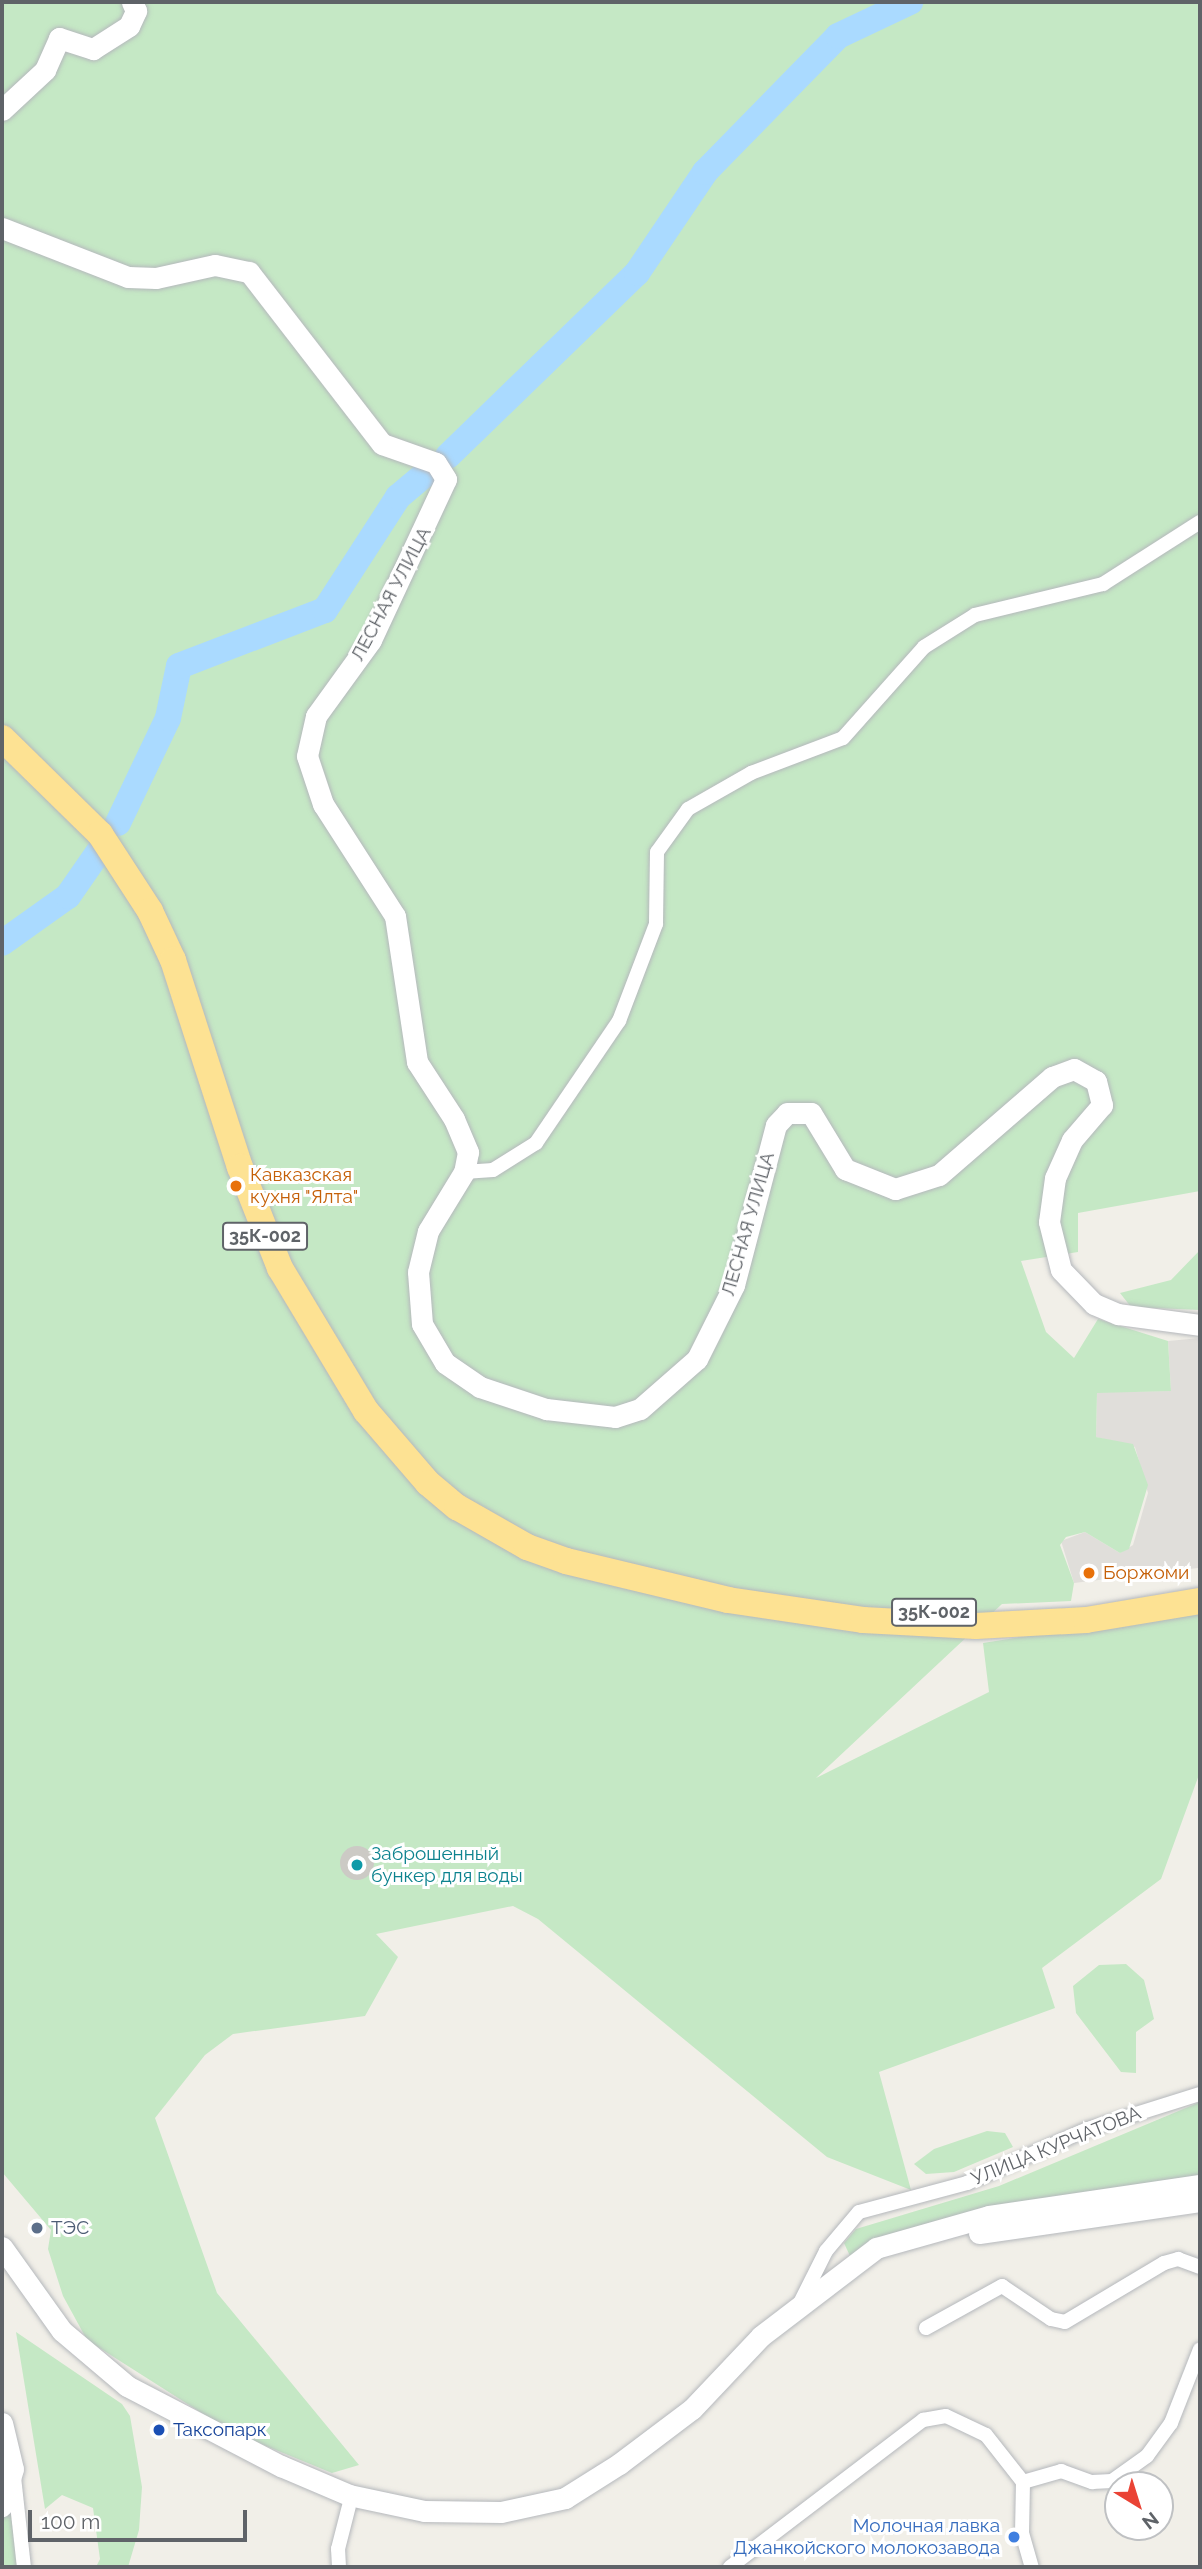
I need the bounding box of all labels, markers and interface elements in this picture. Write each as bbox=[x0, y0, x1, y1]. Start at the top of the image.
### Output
street label: ЛЕСНАЯ УЛИЦА bbox=[346, 523, 436, 665]
street label: ЛЕСНАЯ УЛИЦА bbox=[717, 1149, 779, 1299]
place label: Кавказская кухня "Ялта" bbox=[250, 1164, 359, 1208]
marker: Кавказская кухня "Ялта" bbox=[228, 1178, 244, 1194]
road number: 35К-002 bbox=[221, 1222, 309, 1251]
place label: Боржоми bbox=[1103, 1562, 1189, 1584]
marker: Боржоми bbox=[1081, 1565, 1097, 1581]
road number: 35К-002 bbox=[890, 1597, 978, 1626]
place label: Заброшенный бункер для воды bbox=[371, 1843, 523, 1887]
marker: Заброшенный бункер для воды bbox=[349, 1857, 365, 1873]
street label: УЛИЦА КУРЧАТОВА bbox=[968, 2101, 1144, 2191]
place label: ТЭС bbox=[51, 2217, 89, 2239]
marker: ТЭС bbox=[29, 2220, 45, 2236]
place label: Таксопарк bbox=[173, 2419, 267, 2441]
marker: Таксопарк bbox=[151, 2422, 167, 2438]
north arrow bbox=[1104, 2471, 1174, 2541]
scale bar bbox=[32, 2496, 250, 2540]
text: N bbox=[1138, 2508, 1163, 2534]
text: 100 m bbox=[41, 2509, 100, 2534]
place label: Молочная лавка Джанкойского молокозавода bbox=[733, 2515, 1000, 2559]
marker: Молочная лавка Джанкойского молокозавода bbox=[1006, 2529, 1022, 2545]

